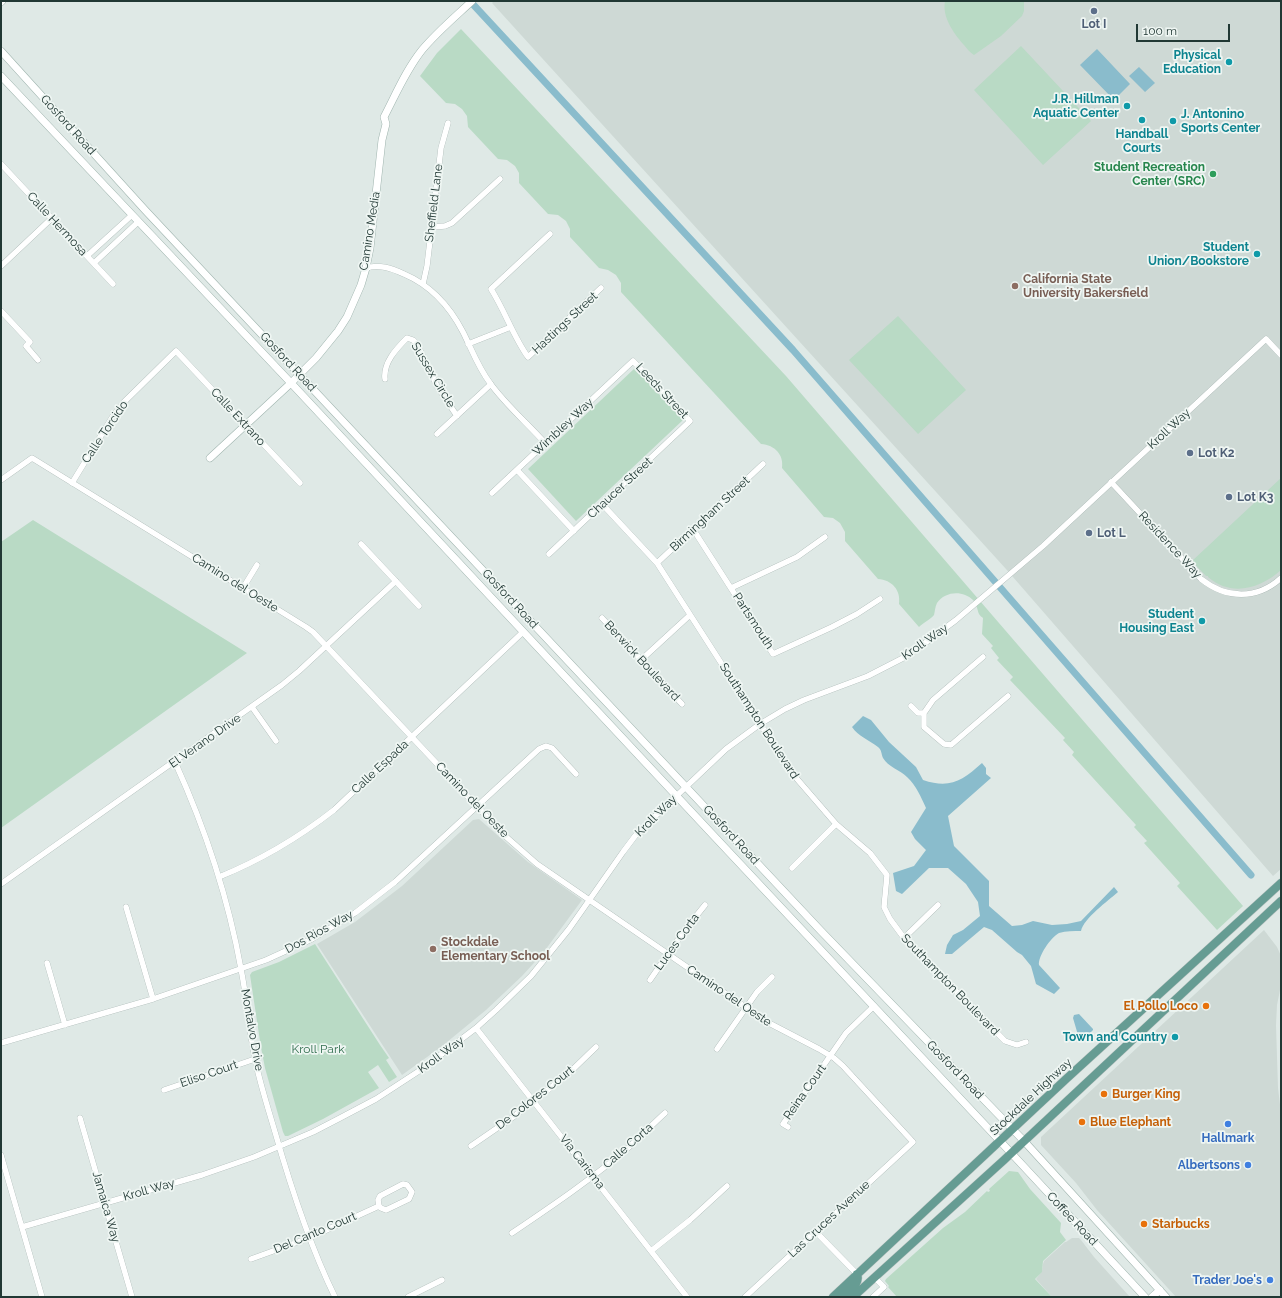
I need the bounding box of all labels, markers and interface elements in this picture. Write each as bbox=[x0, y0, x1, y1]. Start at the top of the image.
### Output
marker: Lot I bbox=[1089, 6, 1099, 16]
scale bar bbox=[1138, 16, 1232, 42]
place label: Lot I bbox=[1081, 17, 1107, 31]
text: 100 m bbox=[1143, 24, 1177, 38]
place label: Physical Education bbox=[1163, 48, 1221, 76]
marker: Physical Education bbox=[1224, 57, 1234, 67]
street label: Gosford Road bbox=[37, 92, 99, 158]
place label: J.R. Hillman Aquatic Center bbox=[1033, 92, 1119, 120]
marker: J.R. Hillman Aquatic Center bbox=[1122, 101, 1132, 111]
place label: J. Antonino Sports Center bbox=[1181, 107, 1260, 135]
marker: Handball Courts bbox=[1137, 115, 1147, 125]
marker: J. Antonino Sports Center bbox=[1168, 116, 1178, 126]
place label: Handball Courts bbox=[1116, 127, 1168, 155]
place label: Student Recreation Center (SRC) bbox=[1094, 160, 1205, 188]
street label: Sheffield Lane bbox=[422, 163, 446, 243]
marker: Student Recreation Center (SRC) bbox=[1208, 169, 1218, 179]
street label: Calle Hermosa bbox=[24, 189, 90, 259]
street label: Camino Media bbox=[357, 191, 383, 271]
place label: Student Union/Bookstore bbox=[1148, 240, 1249, 268]
marker: Student Union/Bookstore bbox=[1252, 249, 1262, 259]
place label: California State University Bakersfield bbox=[1023, 272, 1148, 300]
marker: California State University Bakersfield bbox=[1010, 281, 1020, 291]
street label: Hastings Street bbox=[529, 289, 601, 357]
street label: Gosford Road bbox=[257, 329, 319, 395]
street label: Sussex Circle bbox=[408, 340, 458, 410]
street label: Leeds Street bbox=[633, 360, 691, 422]
street label: Calle Extrano bbox=[208, 385, 268, 449]
street label: Wimbley Way bbox=[530, 395, 596, 459]
street label: Calle Torcido bbox=[79, 398, 131, 466]
street label: Kroll Way bbox=[1145, 406, 1193, 452]
place label: Lot K2 bbox=[1198, 446, 1235, 460]
marker: Lot K2 bbox=[1185, 448, 1195, 458]
street label: Chaucer Street bbox=[585, 454, 655, 522]
street label: Birmingham Street bbox=[667, 473, 753, 555]
place label: Lot K3 bbox=[1237, 490, 1273, 504]
marker: Lot K3 bbox=[1224, 492, 1234, 502]
street label: Residence Way bbox=[1135, 509, 1205, 581]
place label: Lot L bbox=[1097, 526, 1126, 540]
marker: Lot L bbox=[1084, 528, 1094, 538]
street label: Camino del Oeste bbox=[189, 551, 281, 615]
street label: Gosford Road bbox=[479, 566, 541, 632]
street label: Partsmouth bbox=[729, 590, 777, 652]
place label: Student Housing East bbox=[1119, 607, 1194, 635]
marker: Student Housing East bbox=[1197, 616, 1207, 626]
street label: Berwick Boulevard bbox=[601, 618, 683, 704]
street label: Kroll Way bbox=[899, 621, 951, 663]
street label: Southampton Boulevard bbox=[716, 660, 802, 782]
street label: El Verano Drive bbox=[166, 711, 244, 771]
street label: Calle Espada bbox=[349, 737, 411, 797]
street label: Camino del Oeste bbox=[432, 759, 512, 841]
street label: Kroll Way bbox=[632, 792, 680, 840]
street label: Gosford Road bbox=[700, 802, 762, 868]
street label: Dos Rios Way bbox=[282, 907, 356, 957]
street label: Luces Corta bbox=[652, 911, 702, 973]
street label: Southampton Boulevard bbox=[898, 931, 1002, 1039]
place label: Stockdale Elementary School bbox=[441, 935, 550, 963]
marker: Stockdale Elementary School bbox=[428, 944, 438, 954]
street label: Camino del Oeste bbox=[684, 962, 774, 1030]
street label: Montalvo Drive bbox=[238, 988, 266, 1072]
place label: El Pollo Loco bbox=[1124, 999, 1198, 1013]
marker: El Pollo Loco bbox=[1201, 1001, 1211, 1011]
place label: Town and Country bbox=[1063, 1030, 1167, 1044]
marker: Town and Country bbox=[1170, 1032, 1180, 1042]
street label: Kroll Way bbox=[415, 1034, 467, 1076]
street label: Gosford Road bbox=[923, 1038, 987, 1102]
park label: Kroll Park bbox=[292, 1042, 344, 1056]
street label: Stockdale Highway bbox=[987, 1055, 1075, 1139]
street label: Eliso Court bbox=[178, 1057, 240, 1091]
street label: Reina Court bbox=[781, 1061, 829, 1123]
street label: De Colores Court bbox=[493, 1063, 577, 1133]
place label: Burger King bbox=[1112, 1087, 1180, 1101]
marker: Burger King bbox=[1099, 1089, 1109, 1099]
place label: Blue Elephant bbox=[1090, 1115, 1171, 1129]
marker: Blue Elephant bbox=[1077, 1117, 1087, 1127]
marker: Hallmark bbox=[1223, 1119, 1233, 1129]
street label: Calle Corta bbox=[600, 1120, 656, 1172]
place label: Hallmark bbox=[1202, 1131, 1254, 1145]
street label: Via Carisma bbox=[556, 1132, 608, 1192]
place label: Albertsons bbox=[1178, 1158, 1240, 1172]
marker: Albertsons bbox=[1243, 1160, 1253, 1170]
street label: Jamaica Way bbox=[89, 1170, 123, 1244]
street label: Kroll Way bbox=[121, 1176, 177, 1204]
street label: Las Cruces Avenue bbox=[785, 1177, 873, 1261]
street label: Coffee Road bbox=[1044, 1189, 1100, 1249]
street label: Del Canto Court bbox=[271, 1209, 359, 1257]
place label: Starbucks bbox=[1152, 1217, 1210, 1231]
marker: Starbucks bbox=[1139, 1219, 1149, 1229]
place label: Trader Joe's bbox=[1193, 1273, 1262, 1287]
marker: Trader Joe's bbox=[1265, 1275, 1275, 1285]

